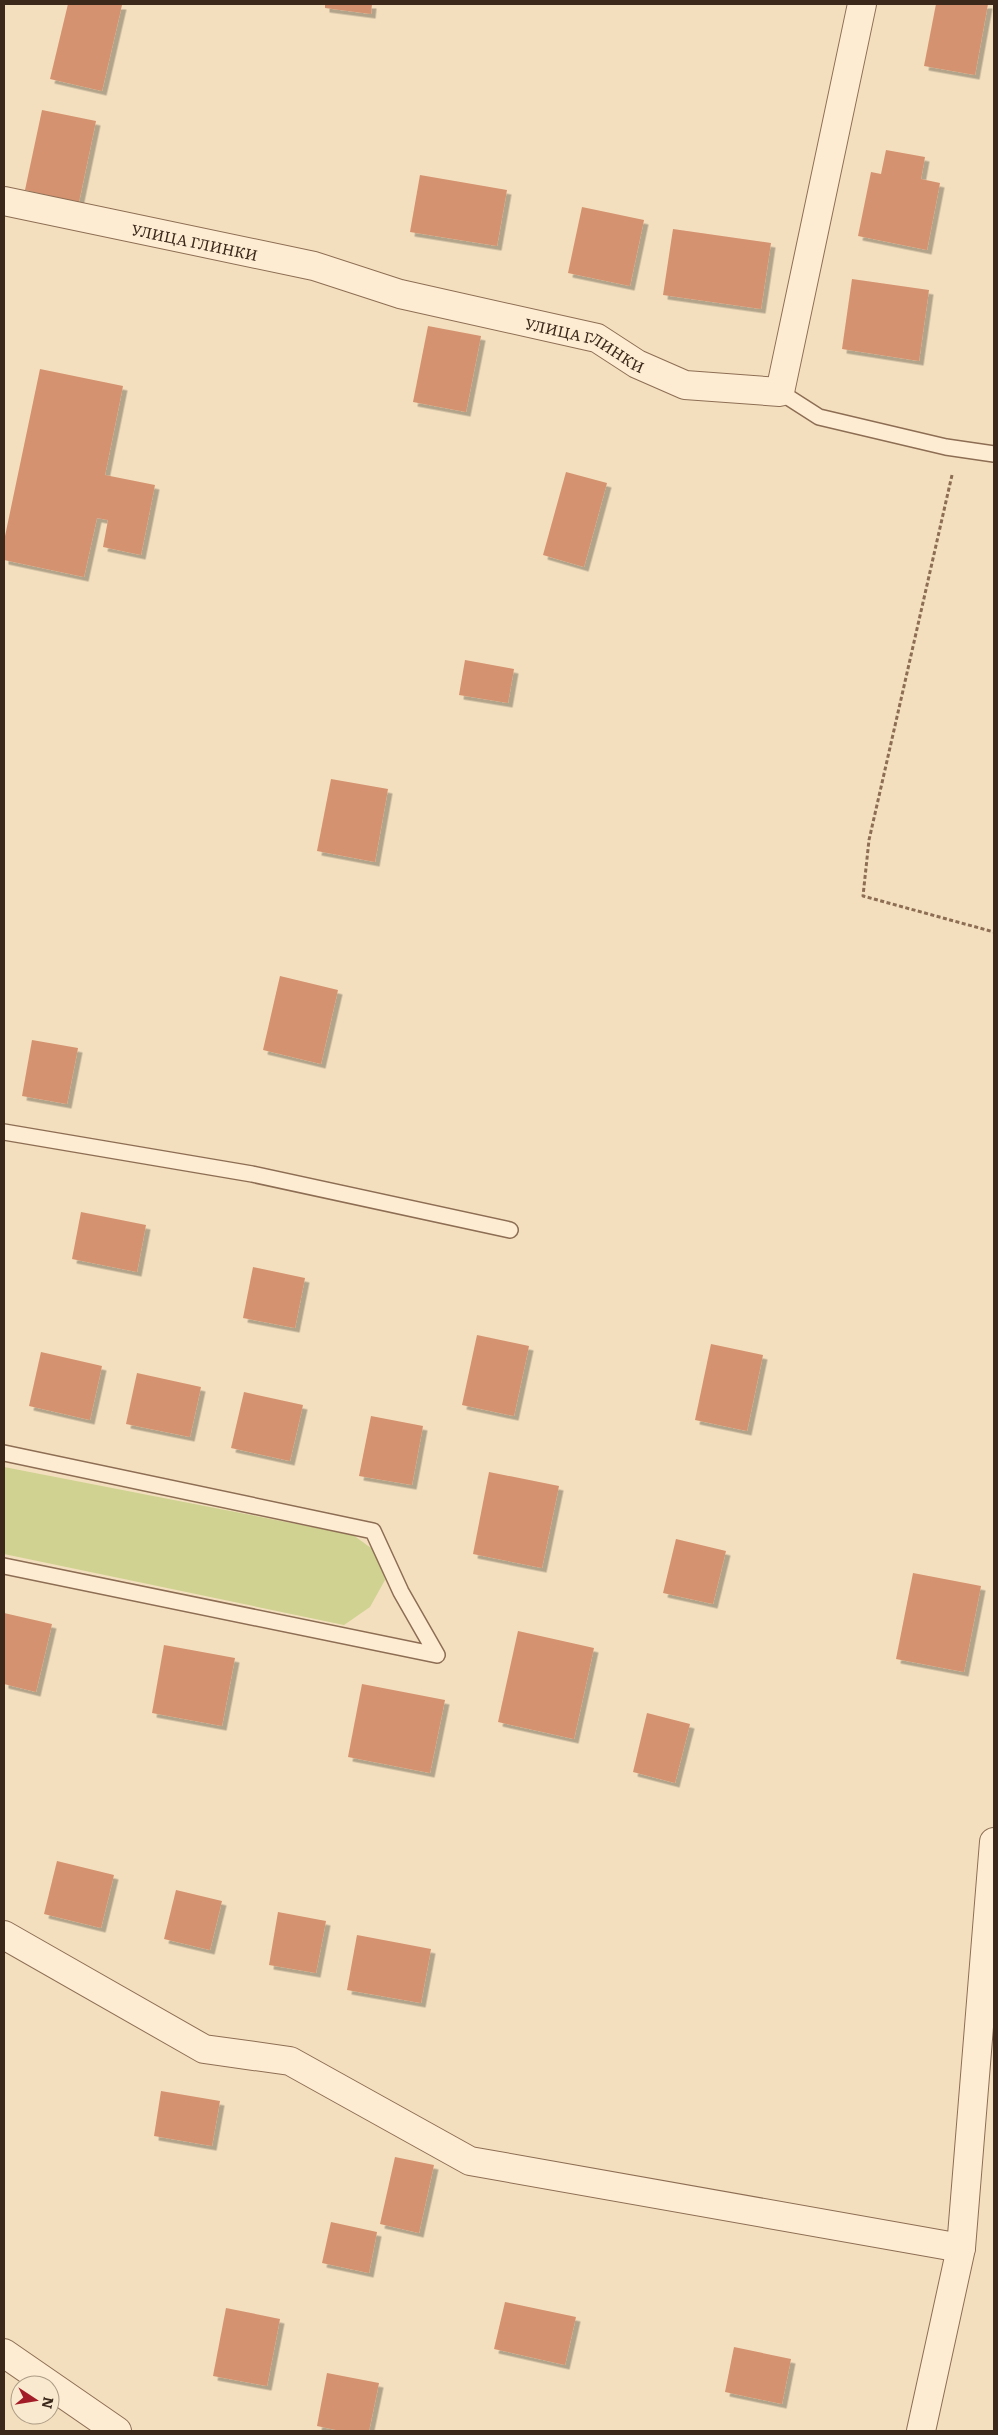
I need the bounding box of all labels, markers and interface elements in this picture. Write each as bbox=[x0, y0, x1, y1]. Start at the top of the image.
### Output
street label: УЛИЦА ГЛИНКИ bbox=[130, 217, 260, 265]
street label: УЛИЦА ГЛИНКИ bbox=[523, 311, 649, 378]
north arrow bbox=[10, 2375, 60, 2425]
text: N bbox=[38, 2395, 60, 2411]

